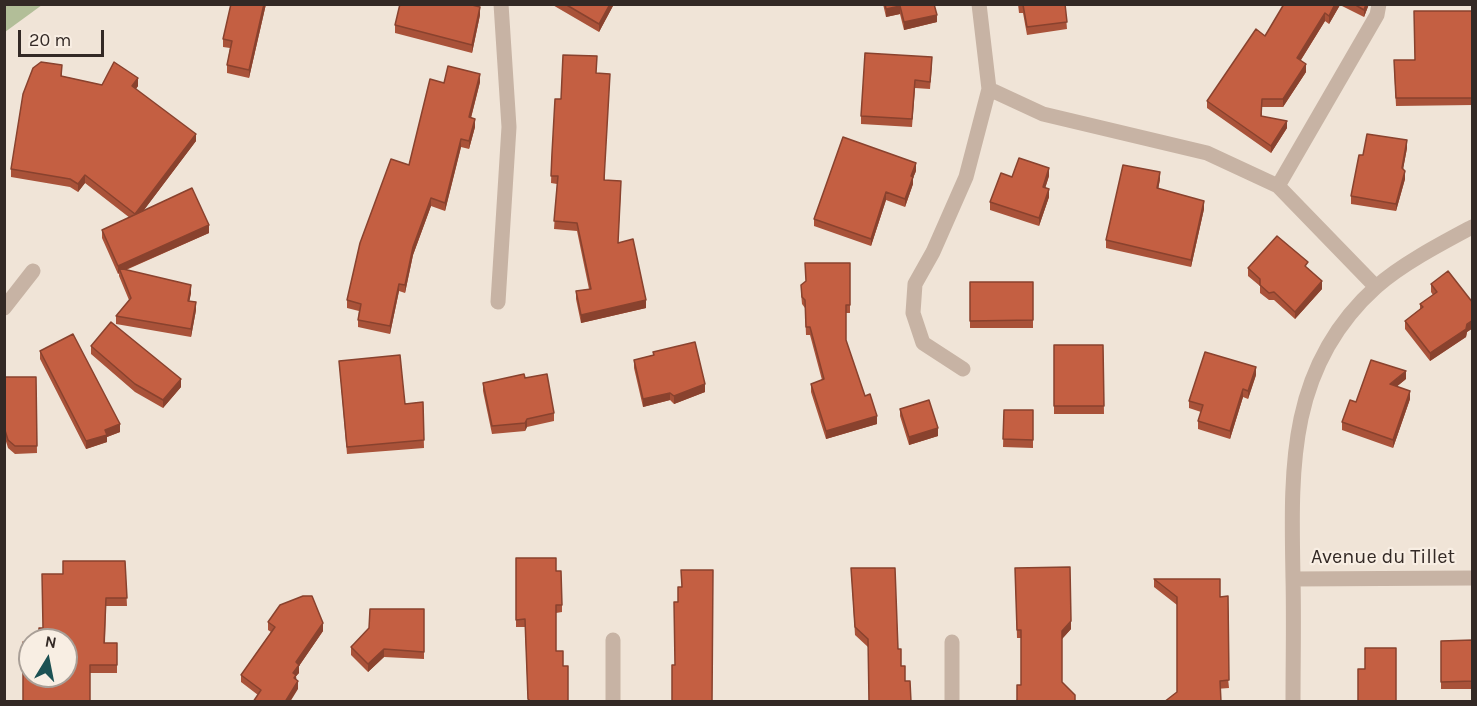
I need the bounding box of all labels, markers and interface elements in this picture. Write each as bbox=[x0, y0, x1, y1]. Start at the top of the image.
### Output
scale bar bbox=[21, 18, 106, 56]
text: 20 m bbox=[29, 29, 71, 51]
street label: Avenue du Tillet bbox=[1311, 545, 1455, 569]
north arrow bbox=[18, 628, 78, 688]
text: N bbox=[44, 631, 58, 652]

